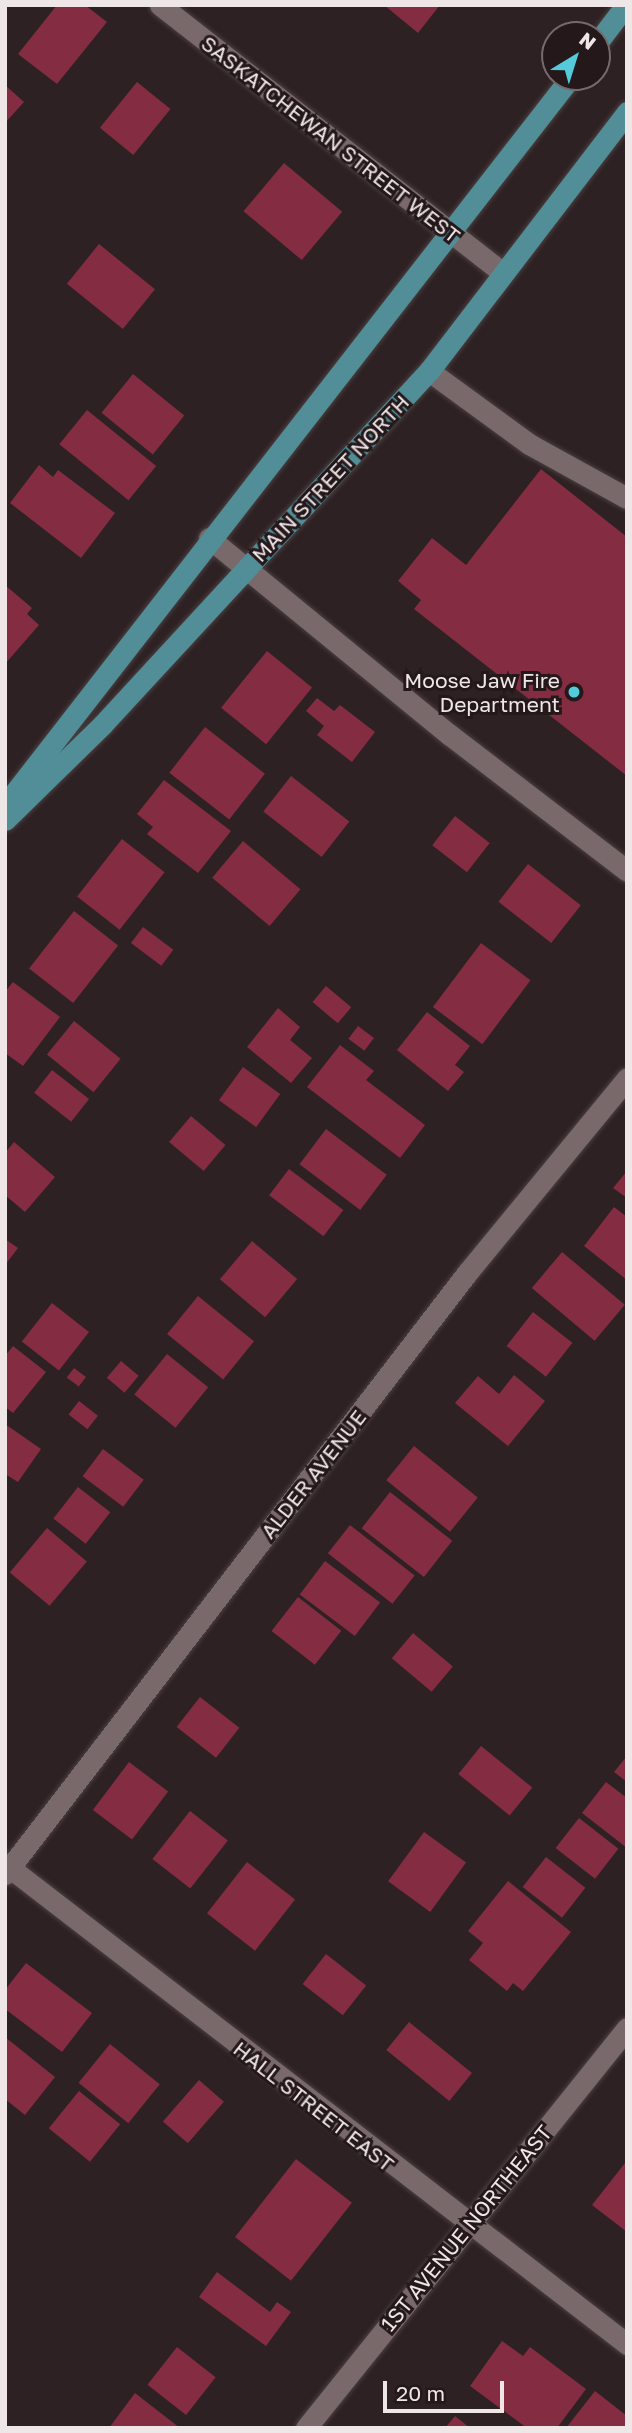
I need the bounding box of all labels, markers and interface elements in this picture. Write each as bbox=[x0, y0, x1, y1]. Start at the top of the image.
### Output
north arrow bbox=[541, 21, 611, 91]
text: N bbox=[575, 27, 601, 54]
street label: SASKATCHEWAN STREET WEST bbox=[197, 30, 465, 248]
street label: MAIN STREET NORTH bbox=[246, 389, 414, 567]
place label: Moose Jaw Fire Department bbox=[404, 667, 560, 717]
marker: Moose Jaw Fire Department bbox=[566, 684, 582, 700]
street label: ALDER AVENUE bbox=[255, 1405, 371, 1543]
street label: HALL STREET EAST bbox=[229, 2035, 399, 2177]
street label: 1ST AVENUE NORTHEAST bbox=[375, 2120, 557, 2336]
scale bar bbox=[387, 2366, 508, 2410]
text: 20 m bbox=[396, 2380, 445, 2406]

